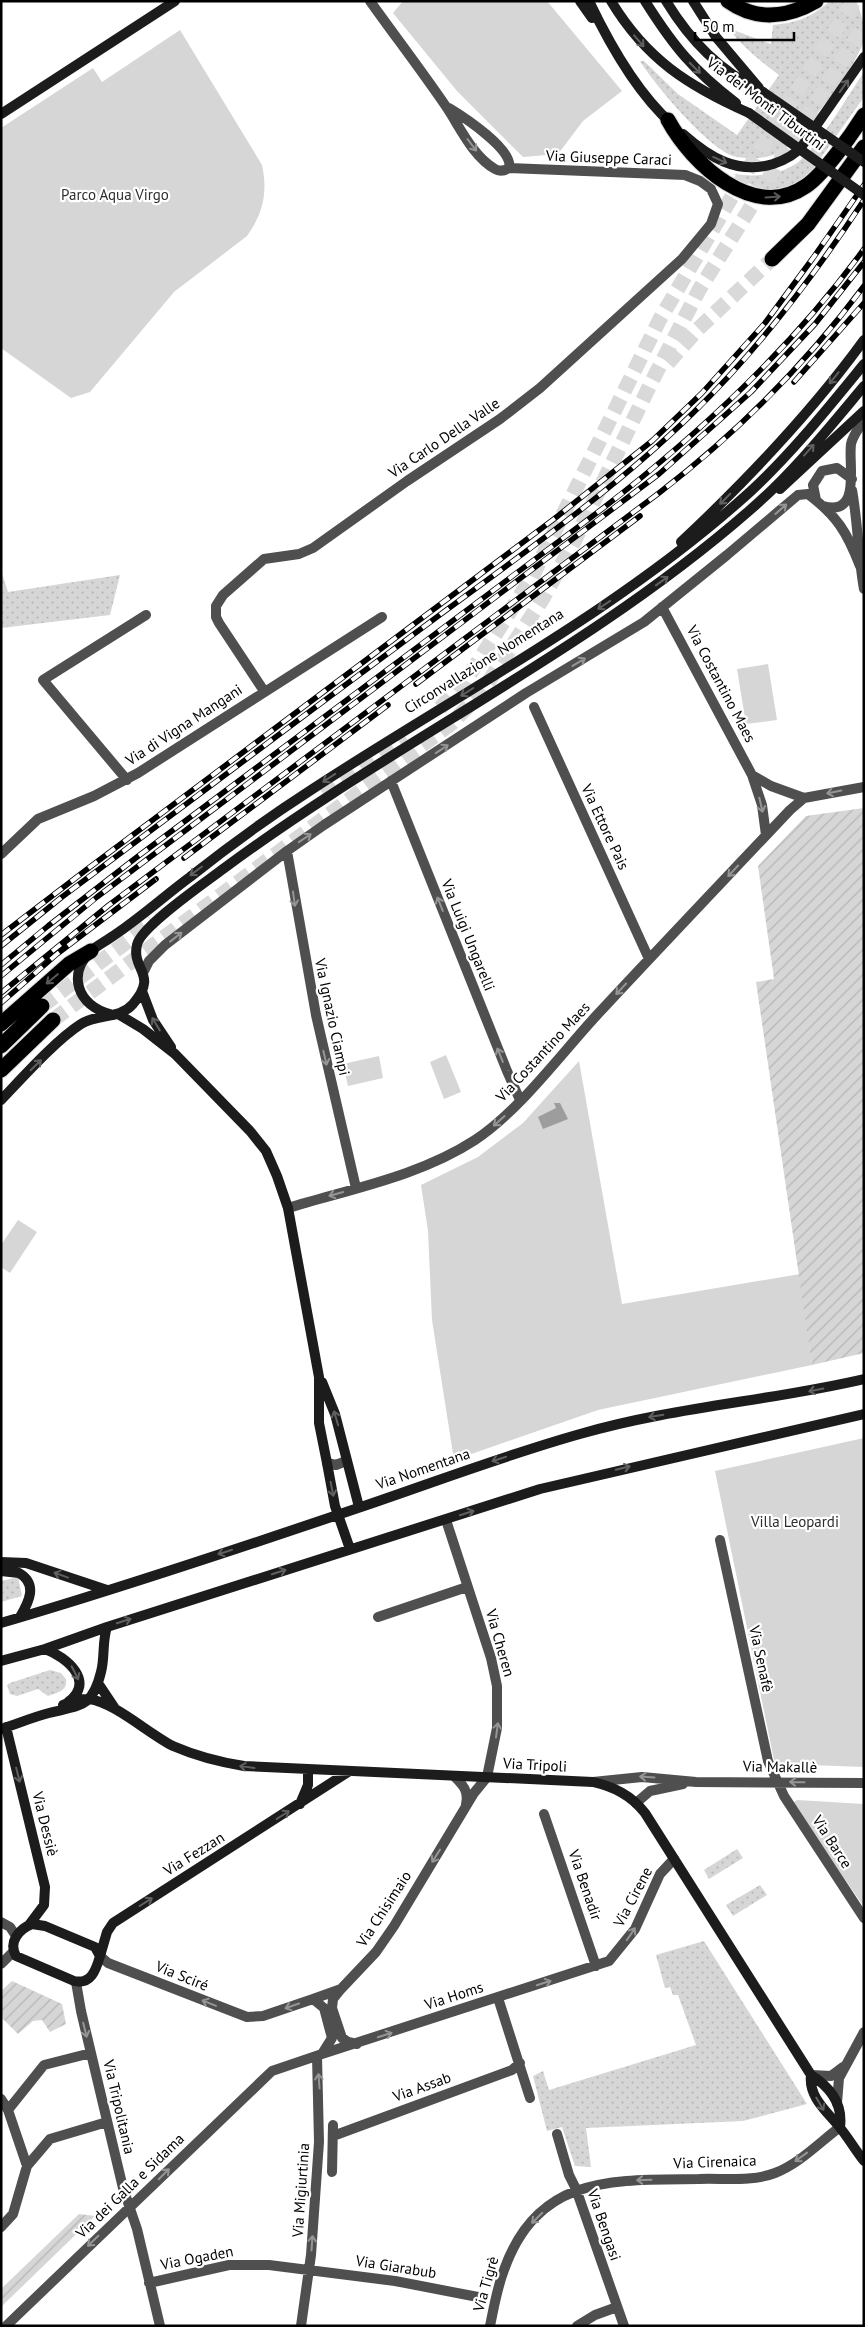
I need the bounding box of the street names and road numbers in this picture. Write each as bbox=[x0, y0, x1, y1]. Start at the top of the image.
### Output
street label: Via dei Monti Tiburtini bbox=[702, 52, 829, 154]
street label: Via Giuseppe Caraci bbox=[545, 146, 672, 169]
street label: Via Carlo Della Valle bbox=[384, 393, 503, 482]
street label: Circonvallazione Nomentana bbox=[401, 604, 567, 717]
street label: Via Costantino Maes bbox=[682, 621, 760, 745]
street label: Via di Vigna Mangani bbox=[121, 680, 246, 770]
street label: Via Ettore Pais bbox=[577, 780, 634, 873]
street label: Via Luigi Ungarelli bbox=[437, 875, 499, 993]
street label: Via Ignazio Ciampi bbox=[311, 956, 354, 1077]
street label: Via Costantino Maes bbox=[491, 998, 594, 1106]
street label: Via Nomentana bbox=[372, 1444, 472, 1494]
street label: Via Cheren bbox=[482, 1606, 519, 1679]
street label: Via Senafè bbox=[745, 1623, 778, 1694]
street label: Via Tripoli bbox=[502, 1753, 567, 1776]
street label: Via Makallè bbox=[742, 1756, 817, 1777]
street label: Via Dessiè bbox=[28, 1789, 63, 1858]
street label: Via Barce bbox=[808, 1811, 857, 1872]
street label: Via Fezzan bbox=[159, 1827, 228, 1880]
street label: Via Benadir bbox=[564, 1846, 606, 1923]
street label: Via Cirene bbox=[608, 1864, 656, 1931]
street label: Via Chisimaio bbox=[351, 1867, 415, 1951]
street label: Via Sciré bbox=[152, 1956, 211, 1995]
street label: Via Homs bbox=[421, 1977, 486, 2014]
street label: Via Tripolitania bbox=[99, 2057, 140, 2156]
street label: Via Assab bbox=[389, 2067, 453, 2106]
street label: Via dei Galla e Sidama bbox=[71, 2129, 188, 2243]
street label: Via Migiurtinia bbox=[288, 2142, 313, 2239]
street label: Via Cirenaica bbox=[672, 2151, 757, 2172]
street label: Via Bengasi bbox=[583, 2186, 626, 2263]
street label: Via Ogaden bbox=[158, 2241, 235, 2274]
street label: Via Giarabub bbox=[353, 2251, 438, 2282]
street label: Via Tigrè bbox=[468, 2254, 502, 2315]

